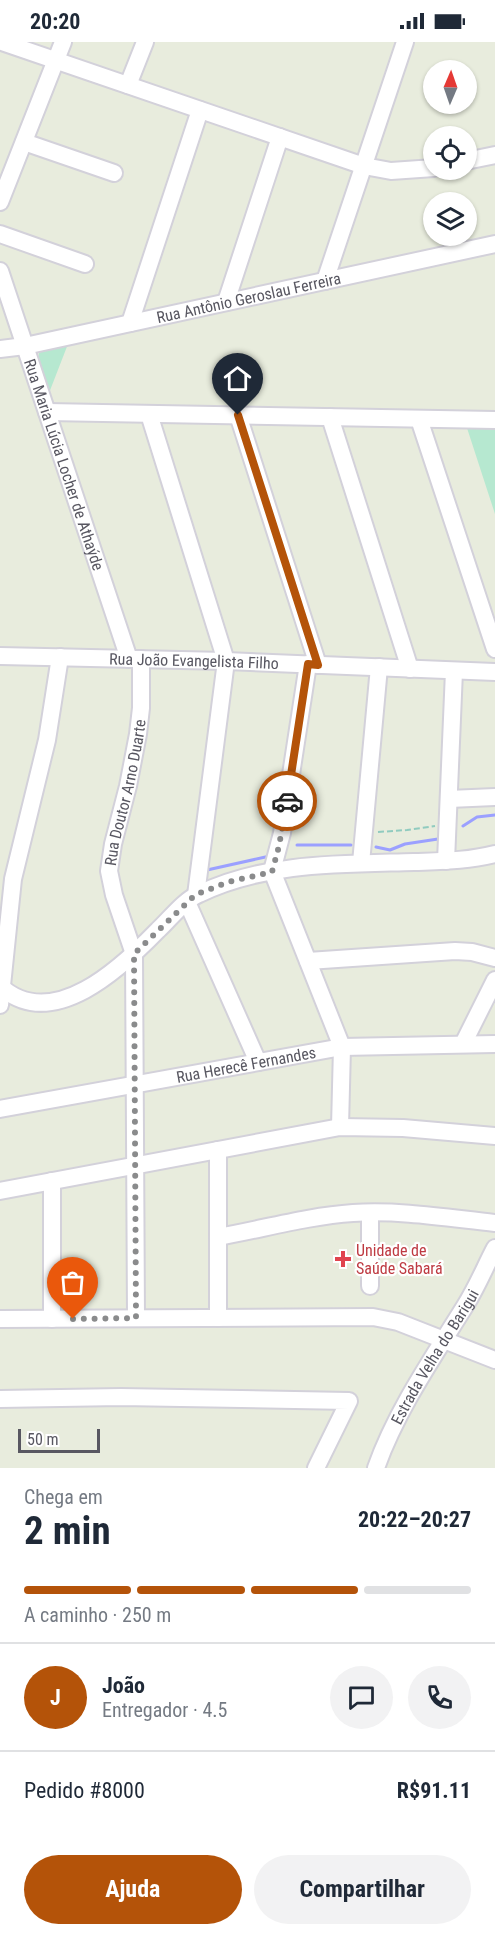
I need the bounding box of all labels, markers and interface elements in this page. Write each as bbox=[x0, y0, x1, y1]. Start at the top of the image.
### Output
text: 20:20 bbox=[30, 9, 81, 34]
north arrow bbox=[423, 60, 477, 114]
map controls bbox=[423, 60, 477, 246]
button: locate bbox=[423, 126, 477, 180]
button: layers bbox=[423, 192, 477, 246]
street label: Rua Antônio Geroslau Ferreira bbox=[155, 268, 343, 327]
pin bbox=[212, 353, 263, 415]
street label: Rua Maria Lúcia Locher de Athaýde bbox=[20, 356, 108, 573]
icon: home bbox=[221, 362, 254, 395]
street label: Rua João Evangelista Filho bbox=[109, 649, 279, 673]
street label: Rua Doutor Arno Duarte bbox=[100, 718, 149, 867]
courier bbox=[257, 771, 317, 831]
icon: car bbox=[271, 785, 304, 818]
street label: Rua Herecê Fernandes bbox=[175, 1042, 317, 1086]
place label: Unidade de Saúde Sabará bbox=[356, 1241, 443, 1278]
marker: Unidade de Saúde Sabará bbox=[334, 1250, 352, 1268]
pin bbox=[47, 1257, 98, 1319]
icon: bag bbox=[56, 1266, 89, 1299]
street label: Estrada Velha do Barigui bbox=[387, 1286, 482, 1427]
scale bar bbox=[18, 1426, 100, 1454]
text: 50 m bbox=[27, 1430, 59, 1449]
text: Chega em bbox=[24, 1485, 103, 1509]
text: 20:22–20:27 bbox=[358, 1507, 471, 1532]
text: 2 min bbox=[24, 1508, 111, 1554]
text: A caminho · 250 m bbox=[24, 1603, 171, 1627]
button: chat bbox=[330, 1666, 393, 1729]
button: phone bbox=[408, 1666, 471, 1729]
text: João bbox=[102, 1673, 145, 1698]
text: J bbox=[50, 1685, 61, 1710]
text: Entregador · 4.5 bbox=[102, 1698, 227, 1722]
text: Pedido #8000 bbox=[24, 1778, 145, 1803]
text: R$91.11 bbox=[397, 1778, 471, 1803]
button: Ajuda bbox=[24, 1855, 242, 1924]
button: Compartilhar bbox=[254, 1855, 471, 1924]

